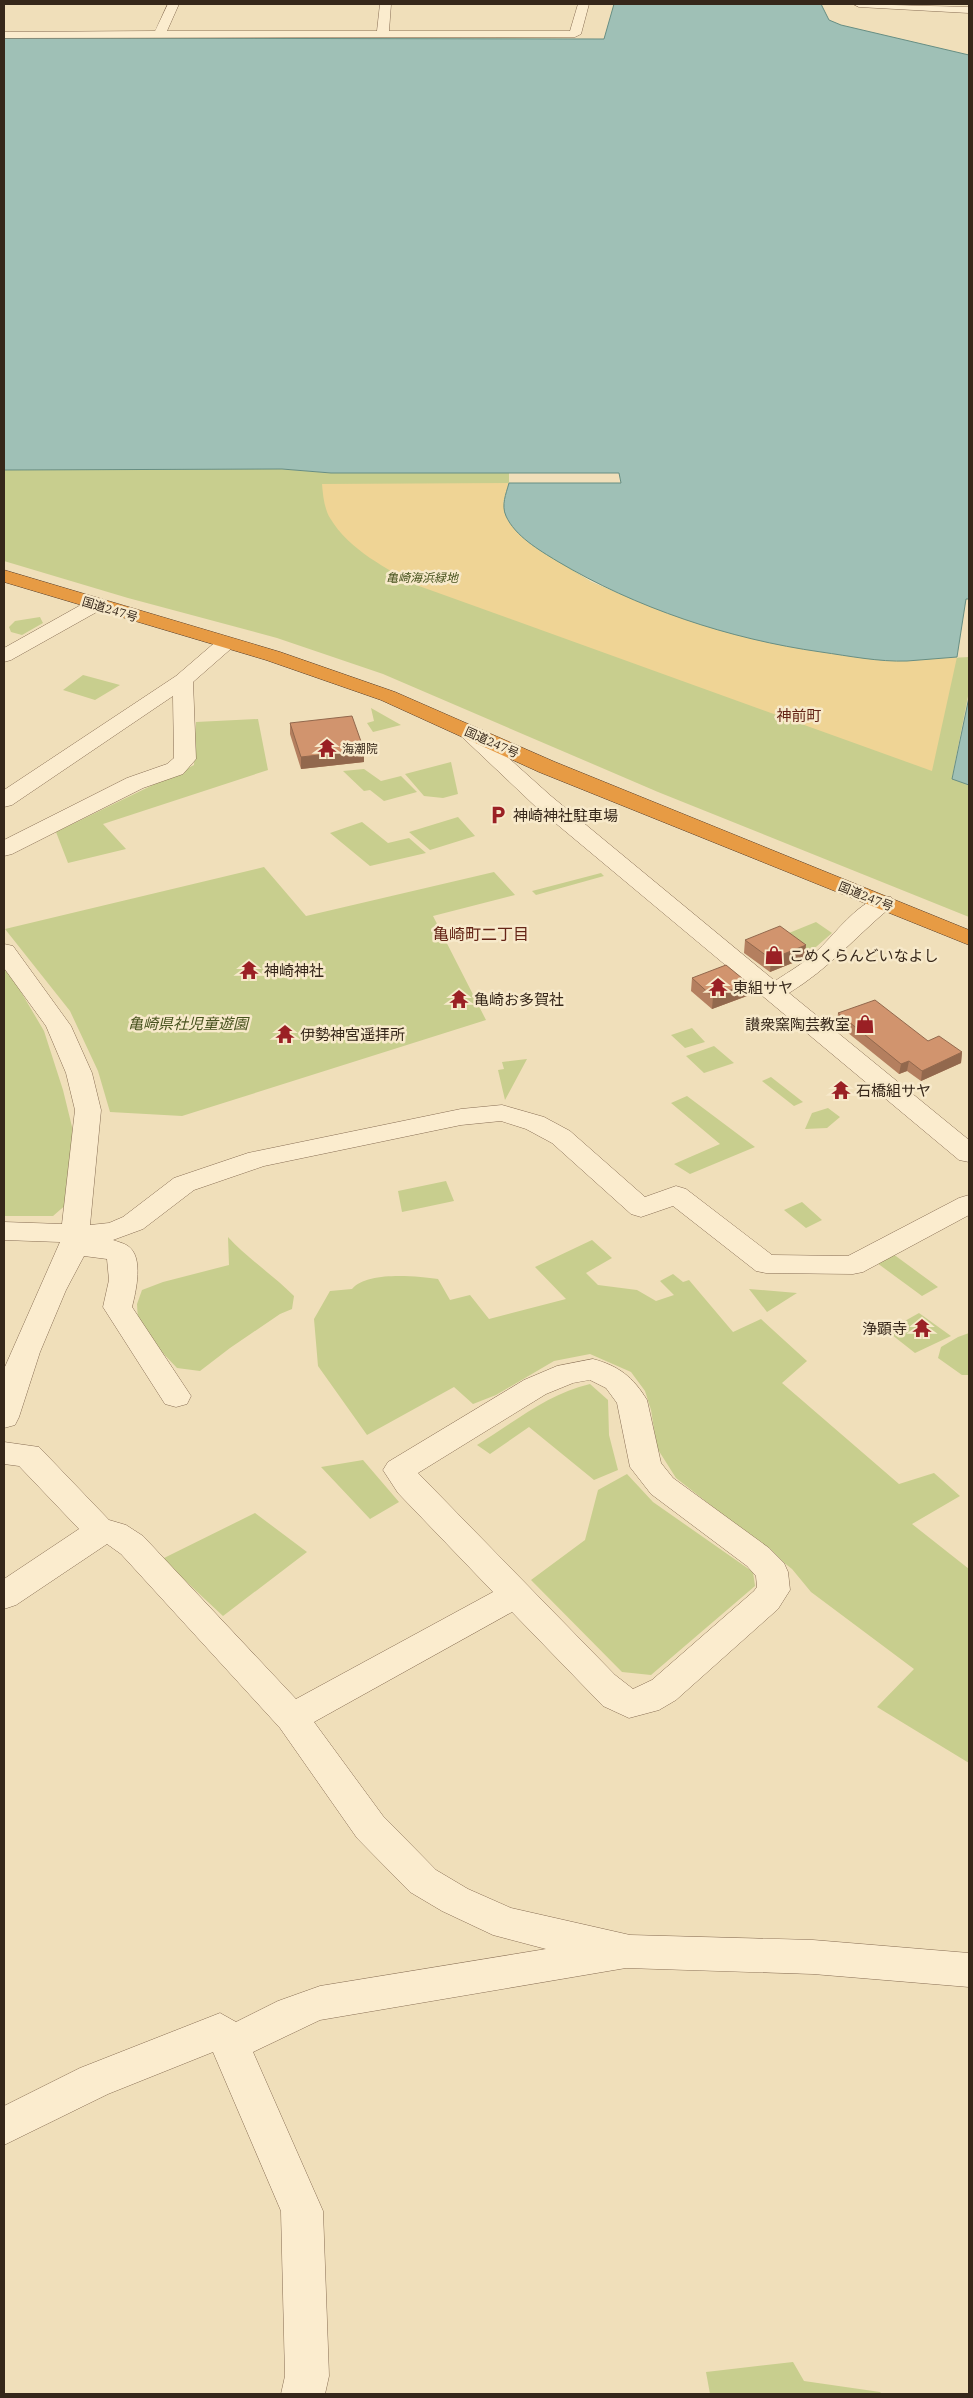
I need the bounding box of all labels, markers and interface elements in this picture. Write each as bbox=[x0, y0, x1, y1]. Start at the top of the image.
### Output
park label: 亀崎海浜緑地 bbox=[386, 570, 460, 585]
street label: 国道247号 bbox=[80, 593, 140, 625]
district label: 神前町 bbox=[776, 706, 822, 725]
street label: 国道247号 bbox=[463, 723, 521, 761]
temple icon: 海潮院 bbox=[316, 737, 338, 759]
place label: 海潮院 bbox=[342, 741, 378, 756]
parking icon: 神崎神社駐車場 bbox=[487, 804, 509, 826]
place label: 神崎神社駐車場 bbox=[513, 806, 618, 825]
street label: 国道247号 bbox=[836, 878, 896, 914]
district label: 亀崎町二丁目 bbox=[433, 924, 529, 944]
shop icon: こめくらんどいなよし bbox=[763, 944, 785, 966]
place label: こめくらんどいなよし bbox=[789, 946, 939, 965]
temple icon: 神崎神社 bbox=[238, 959, 260, 981]
place label: 神崎神社 bbox=[264, 961, 324, 980]
temple icon: 東組サヤ bbox=[707, 976, 729, 998]
place label: 東組サヤ bbox=[733, 978, 793, 997]
temple icon: 亀崎お多賀社 bbox=[448, 988, 470, 1010]
place label: 亀崎お多賀社 bbox=[474, 990, 564, 1009]
shop icon: 讃衆窯陶芸教室 bbox=[854, 1013, 876, 1035]
park label: 亀崎県社児童遊園 bbox=[128, 1014, 250, 1033]
place label: 讃衆窯陶芸教室 bbox=[745, 1015, 850, 1034]
temple icon: 伊勢神宮遥拝所 bbox=[274, 1023, 296, 1045]
place label: 伊勢神宮遥拝所 bbox=[300, 1025, 405, 1044]
temple icon: 石橋組サヤ bbox=[830, 1079, 852, 1101]
place label: 石橋組サヤ bbox=[856, 1081, 931, 1100]
temple icon: 浄顕寺 bbox=[911, 1317, 933, 1339]
place label: 浄顕寺 bbox=[862, 1319, 907, 1338]

